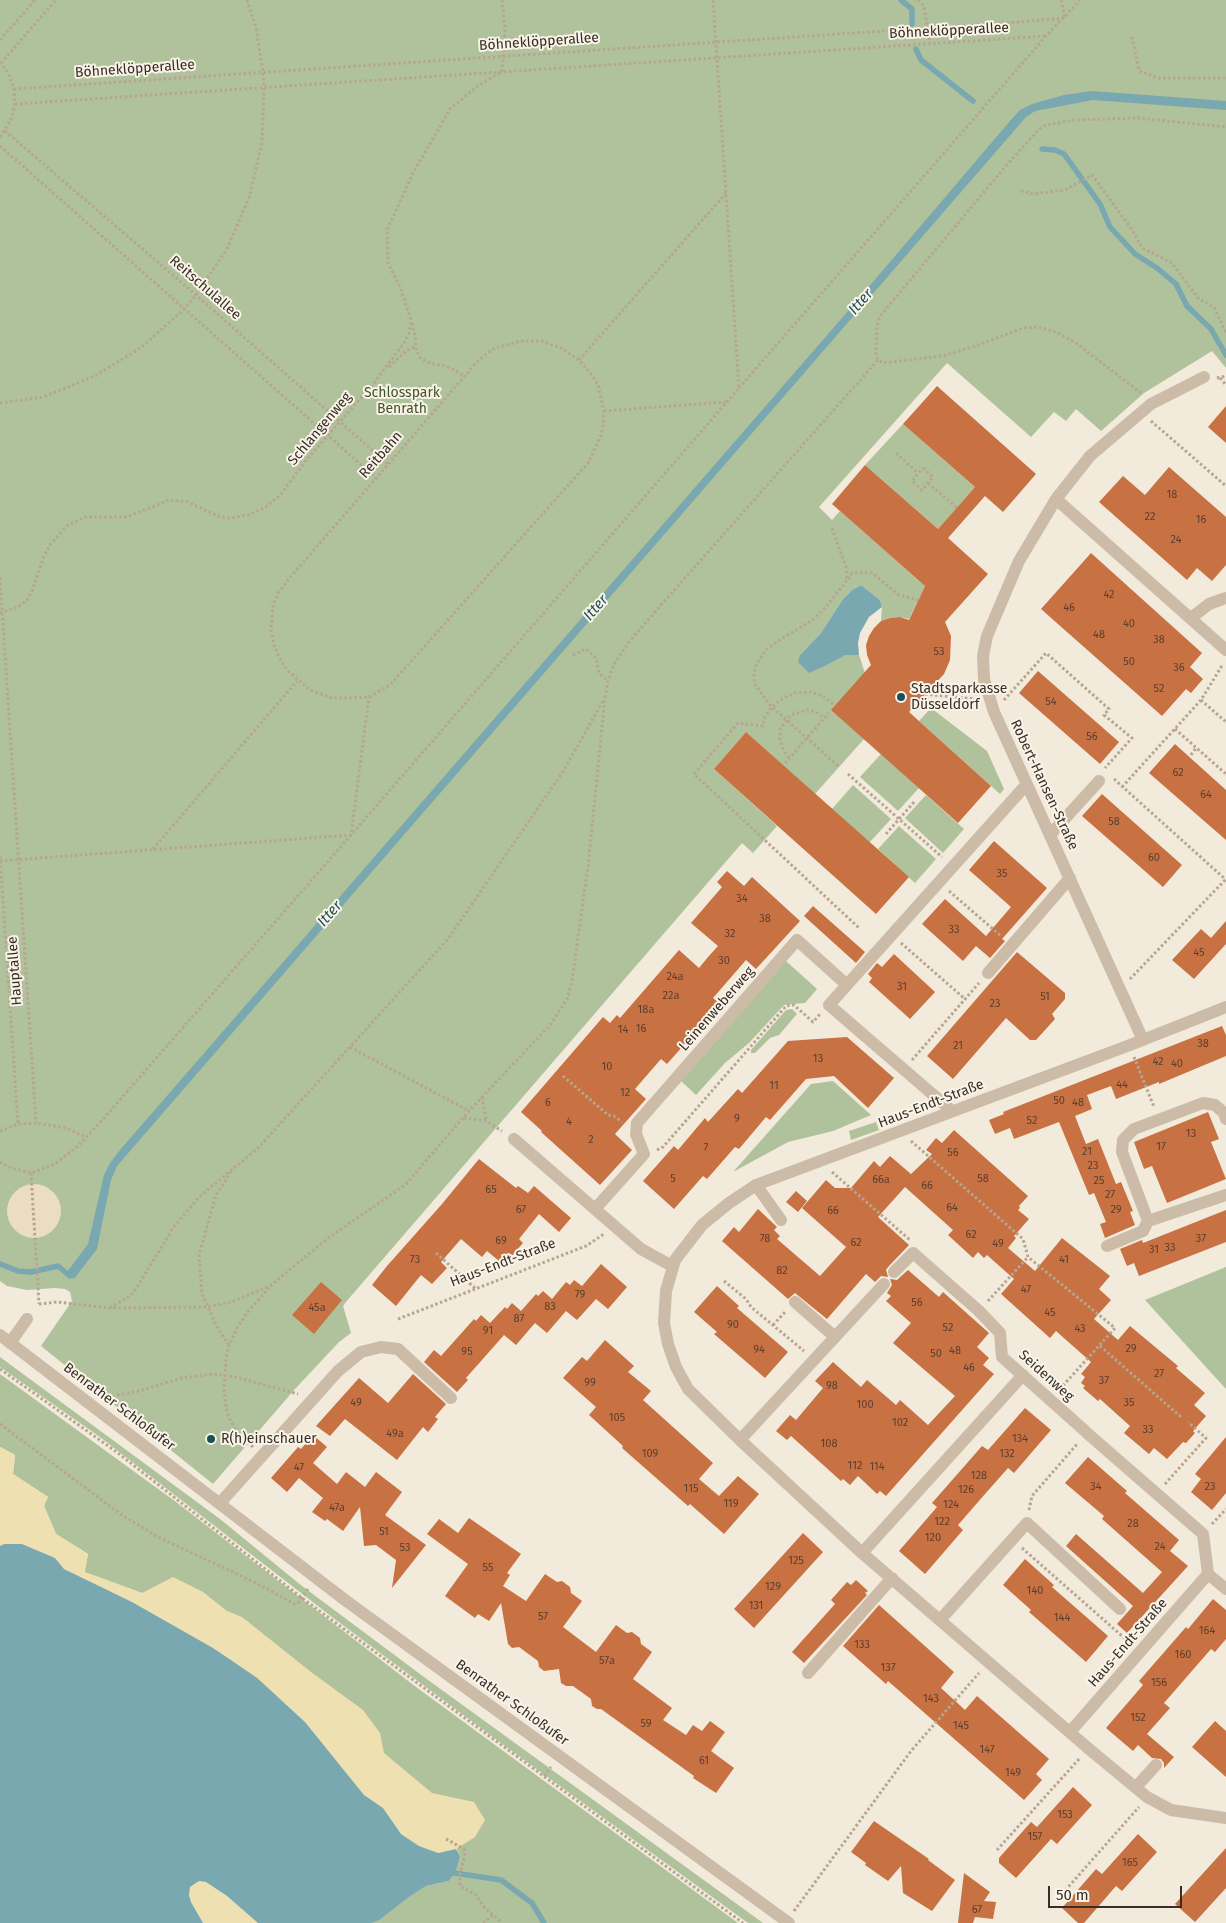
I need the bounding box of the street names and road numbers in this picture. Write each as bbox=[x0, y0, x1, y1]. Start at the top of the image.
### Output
street label: Böhneklöpperallee bbox=[889, 19, 1009, 43]
street label: Böhneklöpperallee bbox=[478, 29, 600, 55]
street label: Böhneklöpperallee bbox=[74, 56, 196, 82]
street label: Reitschulallee bbox=[166, 252, 244, 324]
street label: Schlangenweg bbox=[285, 389, 355, 469]
street label: Reitbahn bbox=[356, 428, 406, 482]
street label: Robert-Hansen-Straße bbox=[1006, 717, 1082, 853]
street label: Hauptallee bbox=[4, 936, 26, 1006]
street label: Leinenweberweg bbox=[676, 963, 758, 1055]
street label: Haus-Endt-Straße bbox=[876, 1076, 986, 1132]
street label: Haus-Endt-Straße bbox=[448, 1235, 558, 1291]
street label: Seidenweg bbox=[1015, 1347, 1077, 1405]
street label: Benrather Schloßufer bbox=[60, 1359, 178, 1455]
street label: Haus-Endt-Straße bbox=[1085, 1595, 1171, 1691]
street label: Benrather Schloßufer bbox=[452, 1656, 572, 1750]

